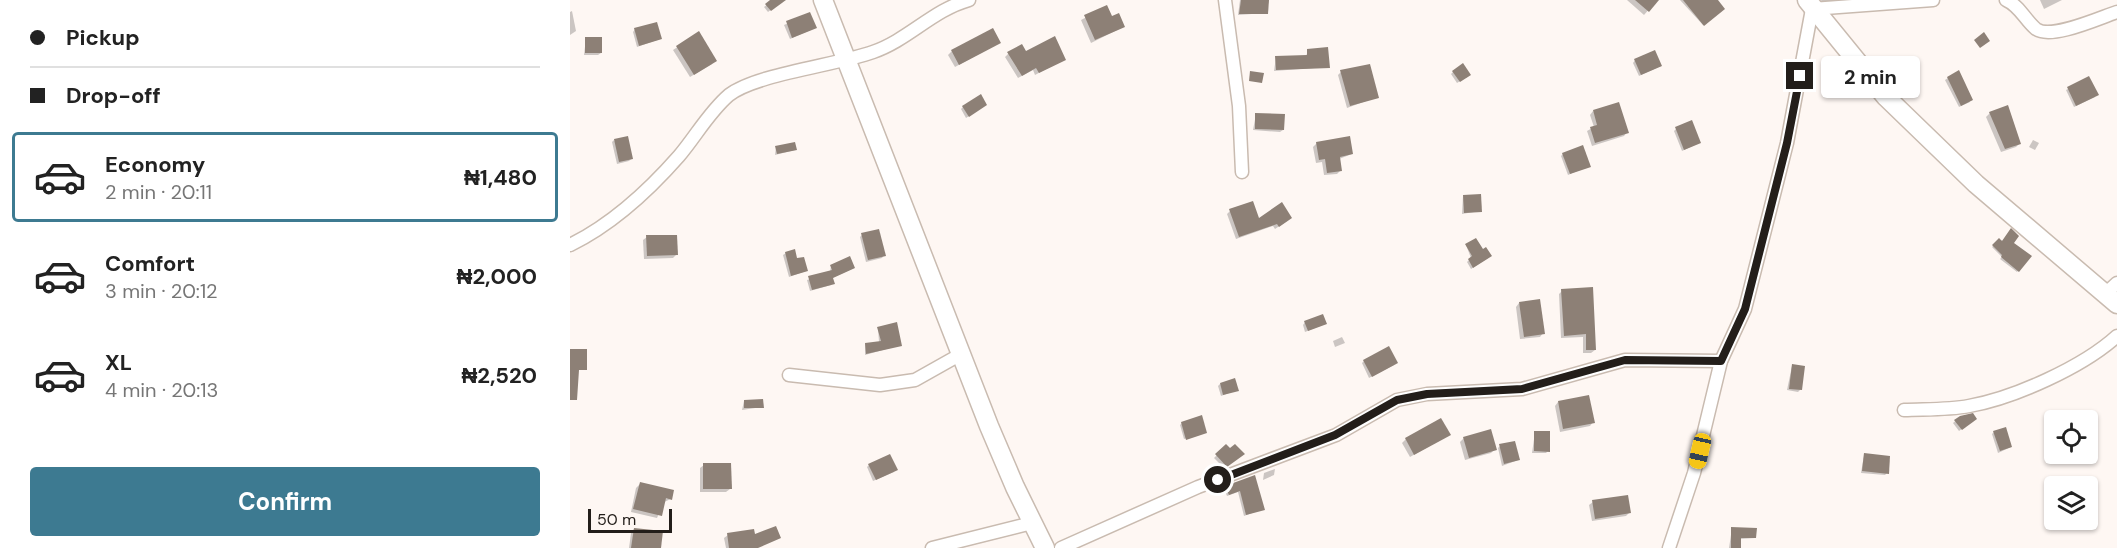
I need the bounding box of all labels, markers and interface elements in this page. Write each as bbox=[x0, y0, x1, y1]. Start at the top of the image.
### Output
text: Pickup bbox=[66, 23, 140, 52]
callout: 2 min bbox=[1821, 55, 1920, 97]
route end bbox=[1786, 62, 1813, 89]
text: 2 min bbox=[1844, 64, 1897, 90]
text: Drop-off bbox=[66, 81, 161, 110]
icon: car bbox=[33, 150, 87, 204]
text: Economy bbox=[105, 150, 205, 179]
text: ₦1,480 bbox=[464, 163, 537, 192]
text: 2 min · 20:11 bbox=[105, 179, 212, 205]
icon: car bbox=[33, 249, 87, 303]
text: Comfort bbox=[105, 249, 195, 278]
text: ₦2,000 bbox=[457, 262, 537, 291]
text: 3 min · 20:12 bbox=[105, 278, 218, 304]
icon: car bbox=[33, 348, 87, 402]
text: XL bbox=[105, 348, 132, 377]
text: ₦2,520 bbox=[461, 361, 537, 390]
text: 4 min · 20:13 bbox=[105, 377, 218, 403]
map controls bbox=[2044, 410, 2098, 530]
button: locate bbox=[2044, 410, 2098, 464]
car bbox=[1687, 431, 1713, 471]
route start bbox=[1204, 466, 1231, 493]
button: Confirm bbox=[30, 467, 540, 536]
button: layers bbox=[2044, 476, 2098, 530]
scale bar bbox=[588, 506, 672, 534]
text: 50 m bbox=[597, 509, 636, 530]

